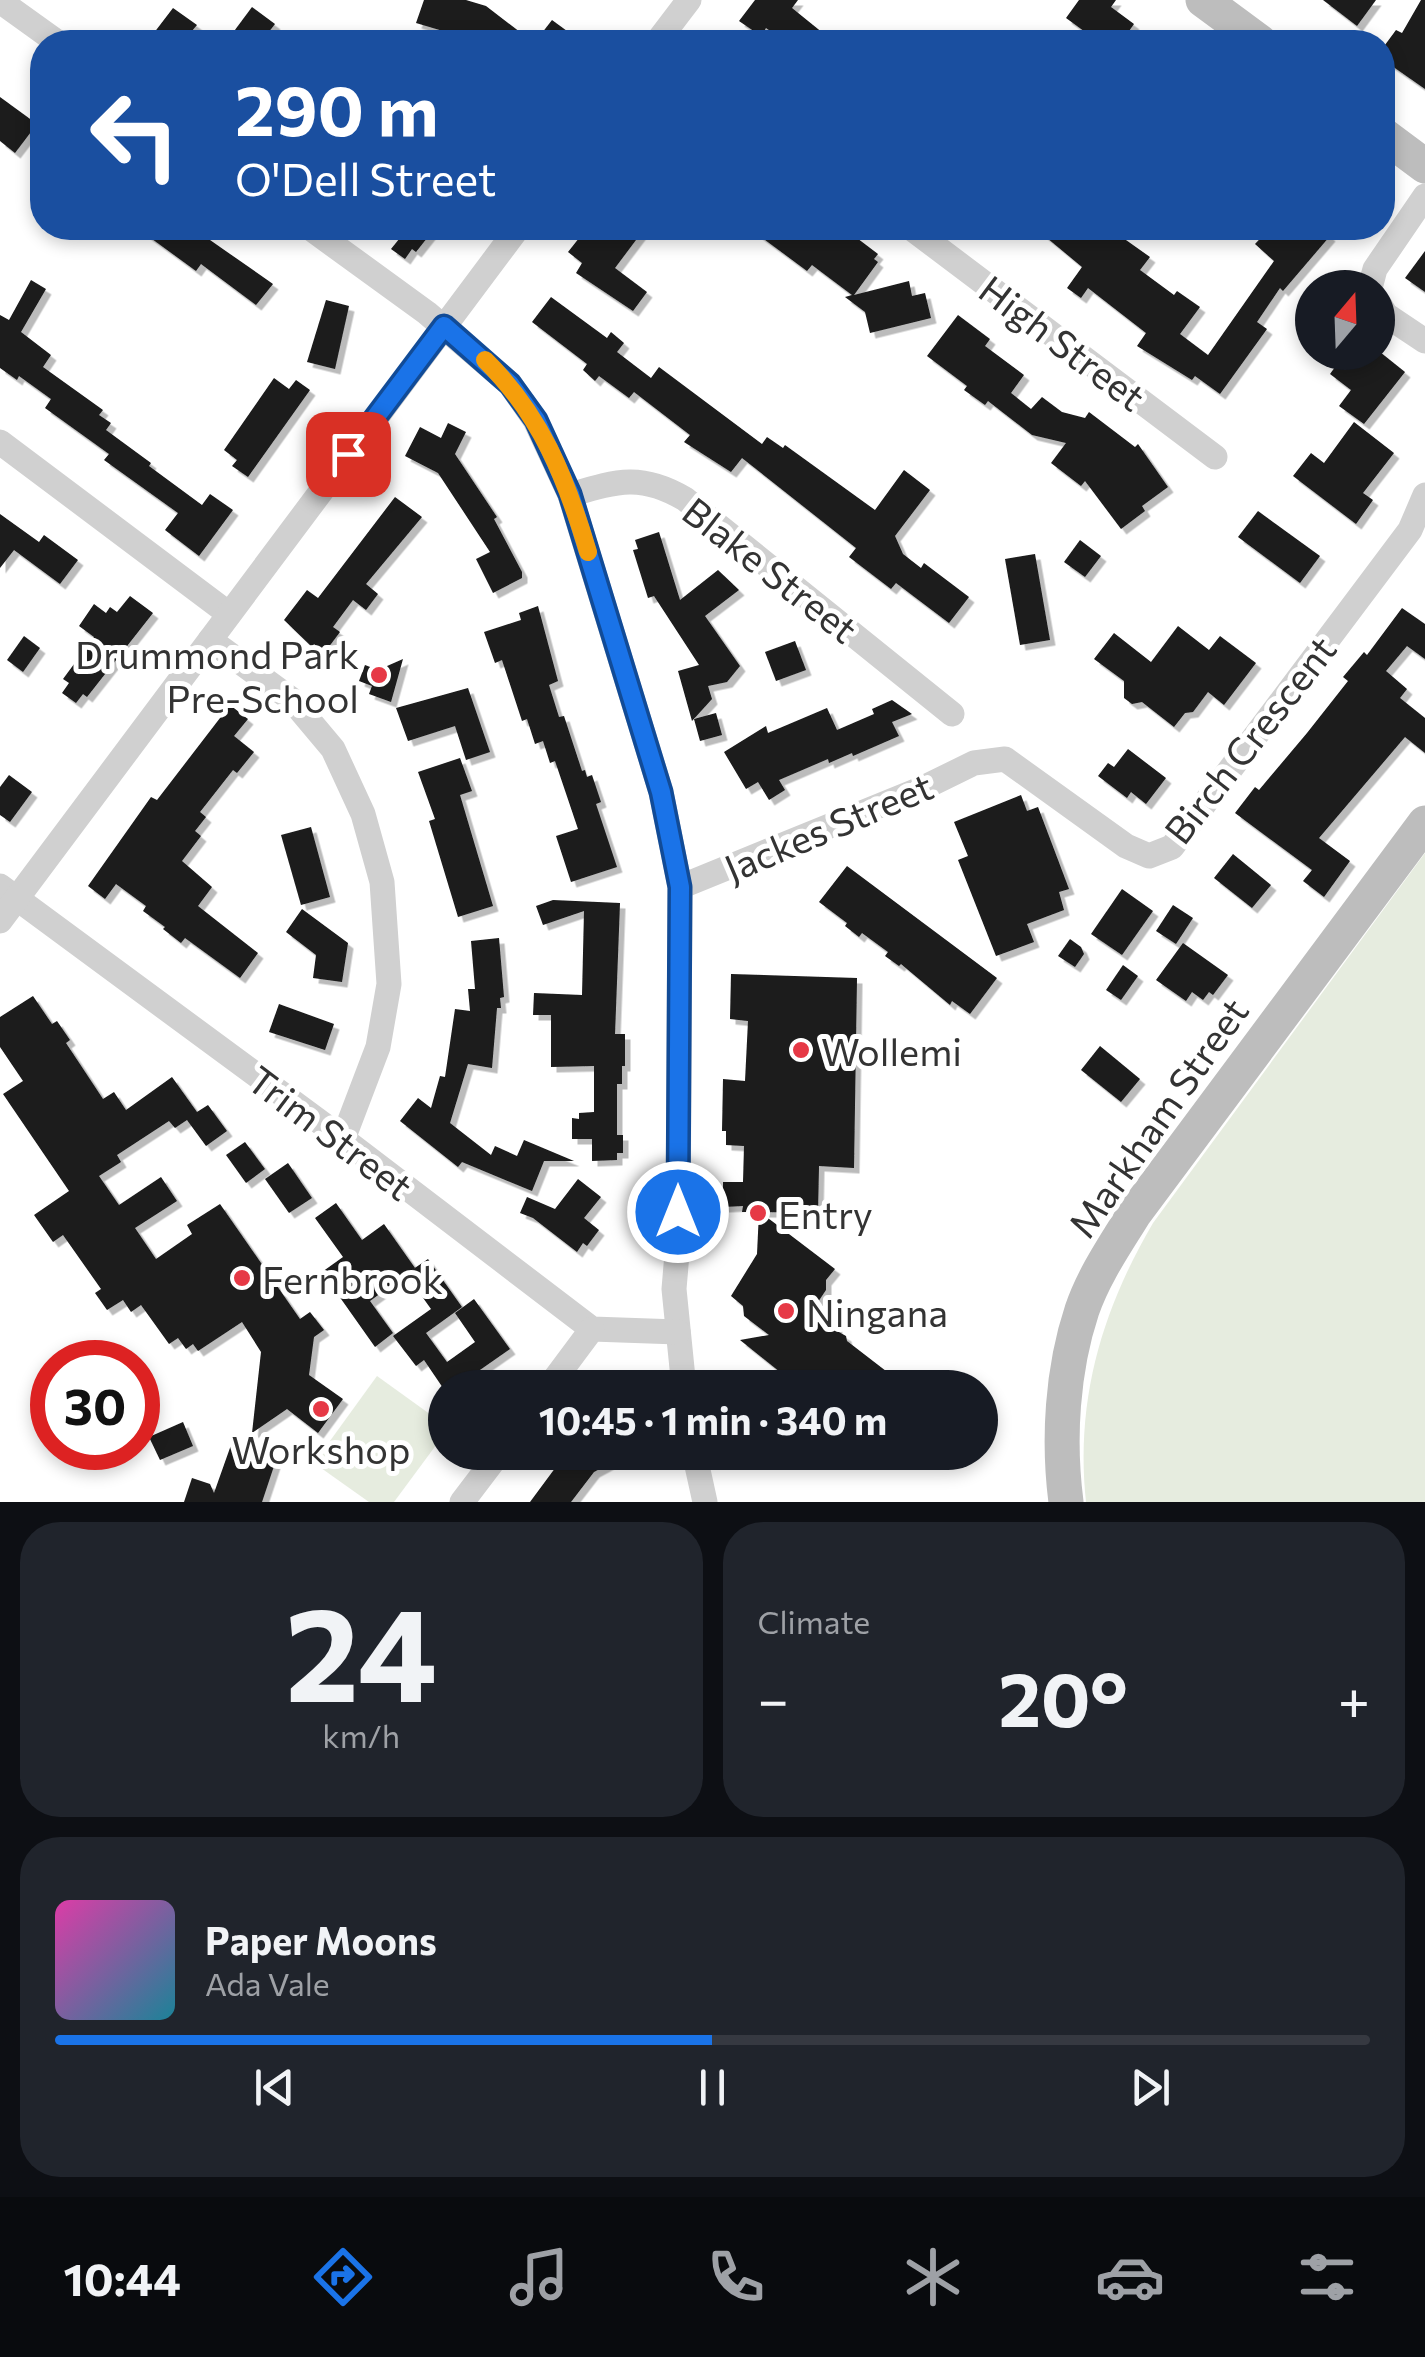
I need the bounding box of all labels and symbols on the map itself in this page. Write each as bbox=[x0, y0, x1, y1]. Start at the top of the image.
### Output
street label: High Street bbox=[971, 264, 1155, 420]
north arrow bbox=[1295, 270, 1395, 370]
pin bbox=[306, 412, 391, 497]
street label: Blake Street bbox=[674, 486, 868, 652]
street label: Birch Crescent bbox=[1153, 626, 1345, 852]
place label: Drummond Park Pre-School bbox=[75, 630, 359, 721]
marker: Drummond Park Pre-School bbox=[368, 664, 390, 686]
street label: Jackes Street bbox=[717, 761, 939, 891]
street label: Markham Street bbox=[1057, 988, 1257, 1246]
place label: Wollemi bbox=[821, 1027, 962, 1074]
marker: Wollemi bbox=[790, 1039, 812, 1061]
street label: Trim Street bbox=[239, 1055, 423, 1209]
position arrow bbox=[626, 1160, 730, 1264]
place label: Entry bbox=[778, 1190, 873, 1237]
marker: Entry bbox=[747, 1202, 769, 1224]
place label: Fernbrook bbox=[262, 1255, 443, 1302]
marker: Fernbrook bbox=[231, 1267, 253, 1289]
place label: Ningana bbox=[806, 1288, 948, 1335]
marker: Ningana bbox=[775, 1300, 797, 1322]
speed limit sign: 30 bbox=[30, 1340, 160, 1470]
marker: Workshop bbox=[310, 1398, 332, 1420]
place label: Workshop bbox=[232, 1425, 410, 1472]

